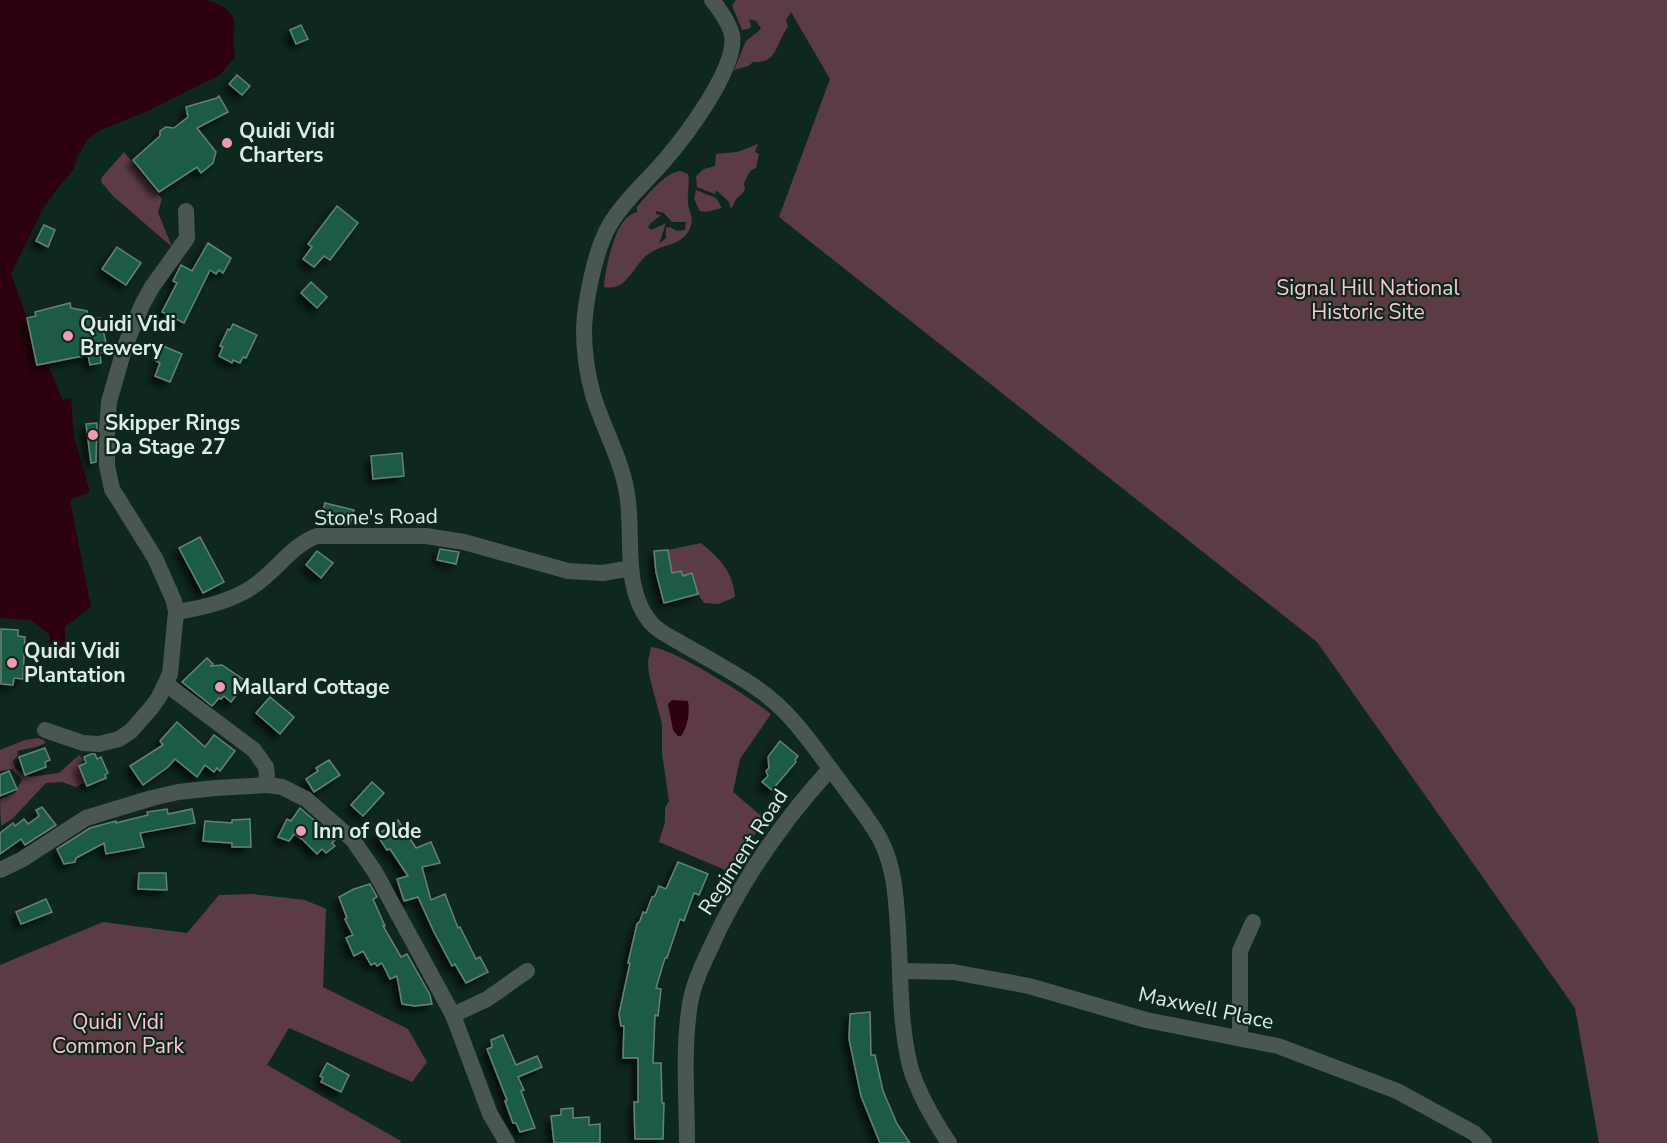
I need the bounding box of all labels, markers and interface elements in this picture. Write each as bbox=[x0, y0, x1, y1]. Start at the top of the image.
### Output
place label: Quidi Vidi Charters bbox=[239, 117, 335, 169]
marker: Quidi Vidi Charters bbox=[220, 136, 234, 150]
park label: Signal Hill National Historic Site bbox=[1276, 274, 1460, 326]
place label: Quidi Vidi Brewery bbox=[80, 310, 176, 362]
marker: Quidi Vidi Brewery bbox=[61, 329, 75, 343]
place label: Skipper Rings Da Stage 27 bbox=[105, 409, 240, 461]
marker: Skipper Rings Da Stage 27 bbox=[86, 428, 100, 442]
street label: Stone's Road bbox=[314, 502, 438, 532]
place label: Quidi Vidi Plantation bbox=[24, 637, 126, 689]
marker: Quidi Vidi Plantation bbox=[5, 656, 19, 670]
place label: Mallard Cottage bbox=[232, 673, 390, 701]
marker: Mallard Cottage bbox=[213, 680, 227, 694]
street label: Regiment Road bbox=[692, 784, 794, 920]
place label: Inn of Olde bbox=[313, 817, 422, 845]
marker: Inn of Olde bbox=[294, 824, 308, 838]
street label: Maxwell Place bbox=[1136, 980, 1276, 1036]
park label: Quidi Vidi Common Park bbox=[52, 1008, 184, 1060]

